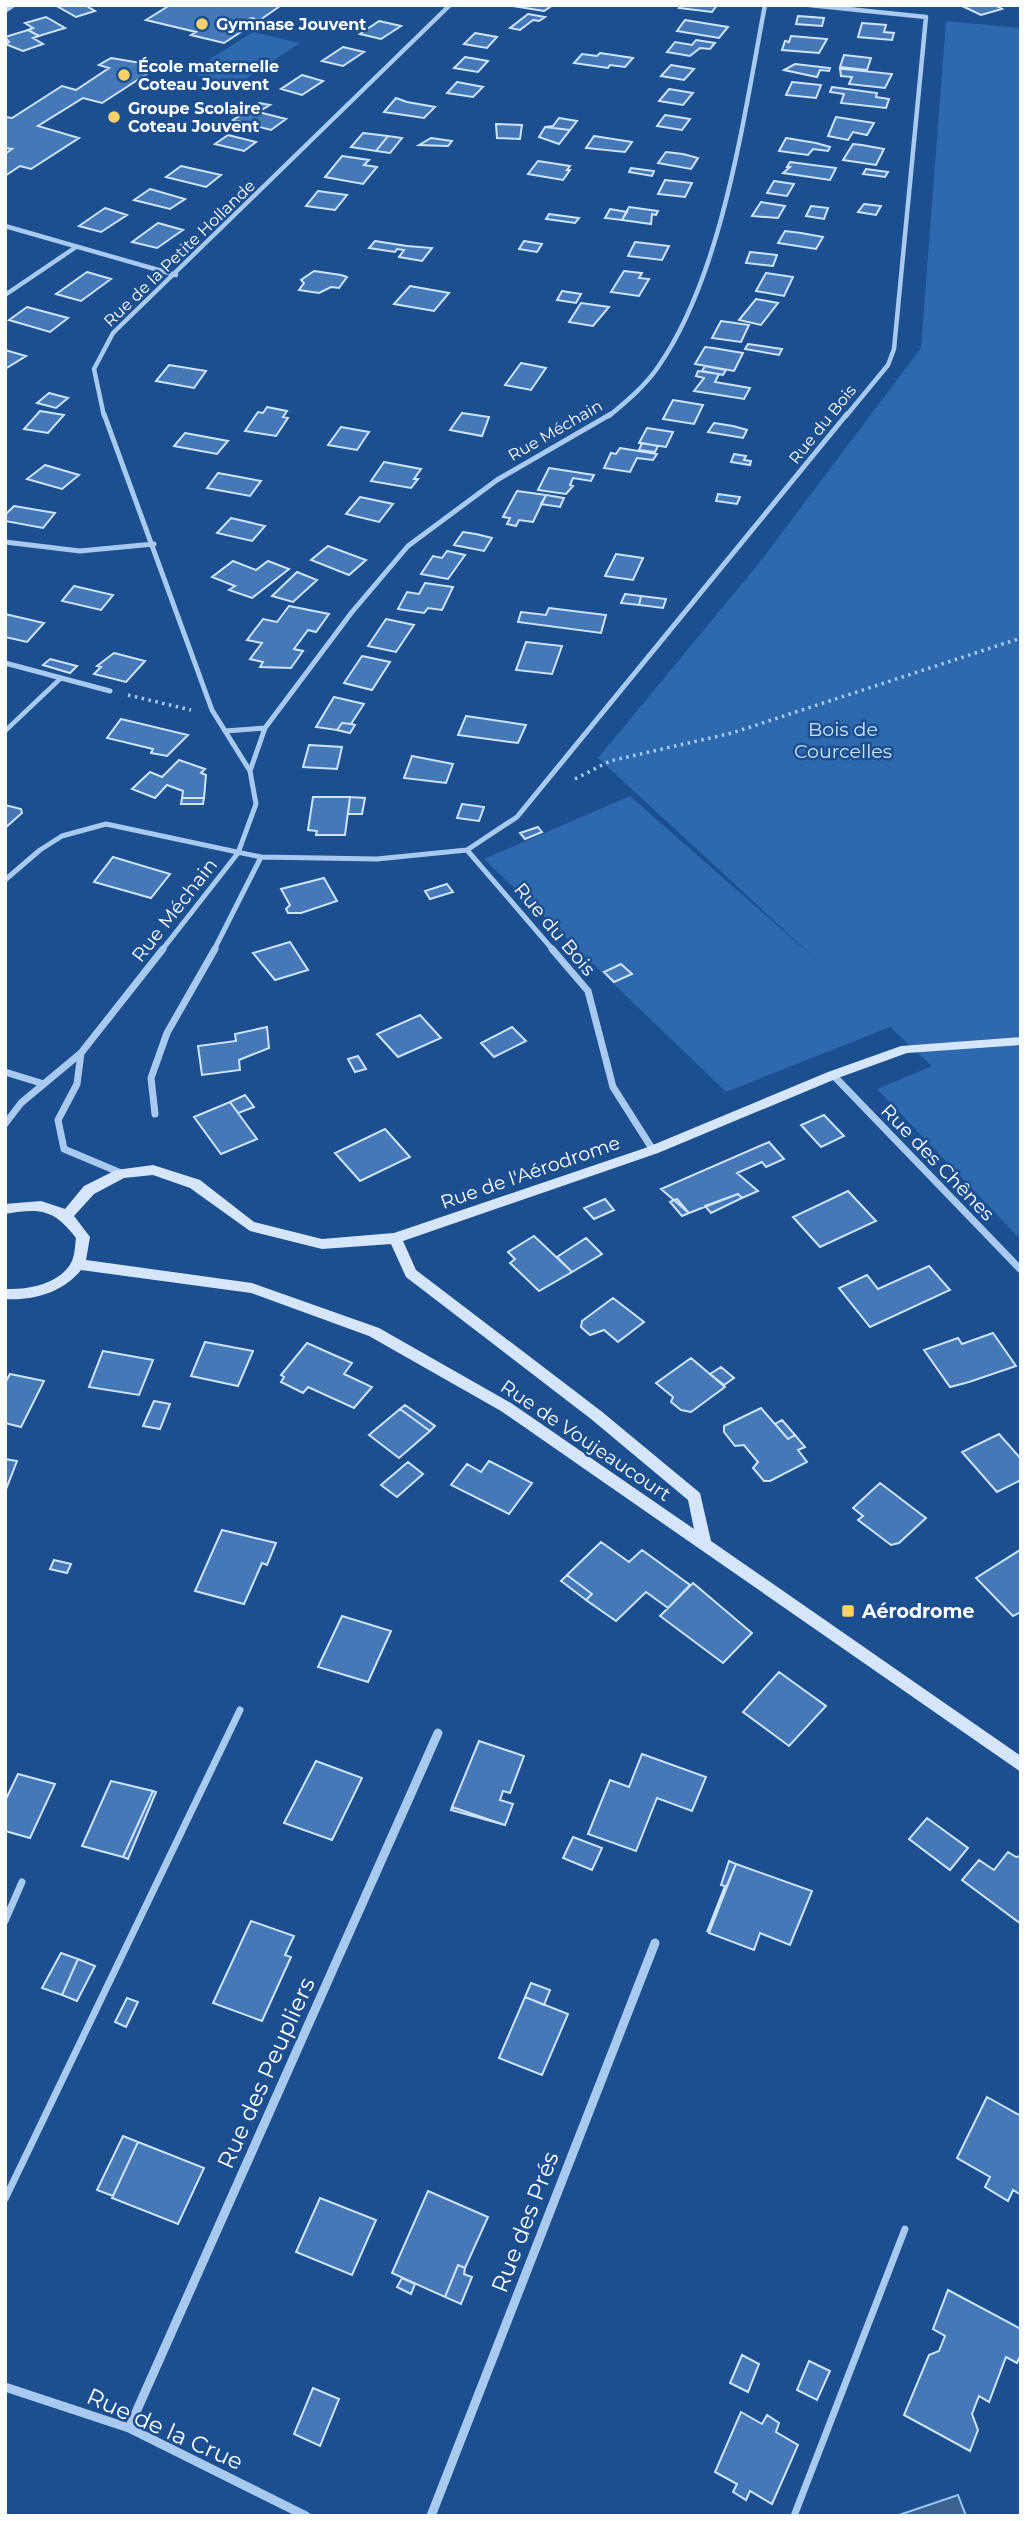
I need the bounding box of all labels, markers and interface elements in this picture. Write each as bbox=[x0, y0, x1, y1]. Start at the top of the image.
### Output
place label: Gymnase Jouvent bbox=[216, 15, 366, 34]
marker: Gymnase Jouvent bbox=[194, 16, 210, 32]
place label: École maternelle Coteau Jouvent bbox=[138, 57, 279, 94]
marker: École maternelle Coteau Jouvent bbox=[116, 67, 132, 83]
place label: Groupe Scolaire Coteau Jouvent bbox=[128, 99, 261, 136]
marker: Groupe Scolaire Coteau Jouvent bbox=[106, 109, 122, 125]
street label: Rue de la Petite Hollande bbox=[100, 176, 259, 331]
street label: Rue du Bois bbox=[785, 381, 860, 468]
street label: Rue Méchain bbox=[505, 396, 606, 465]
park label: Bois de Courcelles bbox=[794, 718, 892, 763]
street label: Rue Méchain bbox=[127, 854, 222, 967]
street label: Rue du Bois bbox=[509, 878, 600, 980]
street label: Rue des Chênes bbox=[876, 1099, 999, 1225]
street label: Rue de l'Aérodrome bbox=[437, 1131, 623, 1214]
street label: Rue de Voujeaucourt bbox=[496, 1375, 675, 1506]
place label: Aérodrome bbox=[861, 1600, 975, 1623]
marker: Aérodrome bbox=[840, 1603, 856, 1619]
street label: Rue des Peupliers bbox=[211, 1973, 321, 2173]
street label: Rue des Prés bbox=[485, 2148, 565, 2296]
street label: Rue de la Crue bbox=[82, 2382, 248, 2476]

